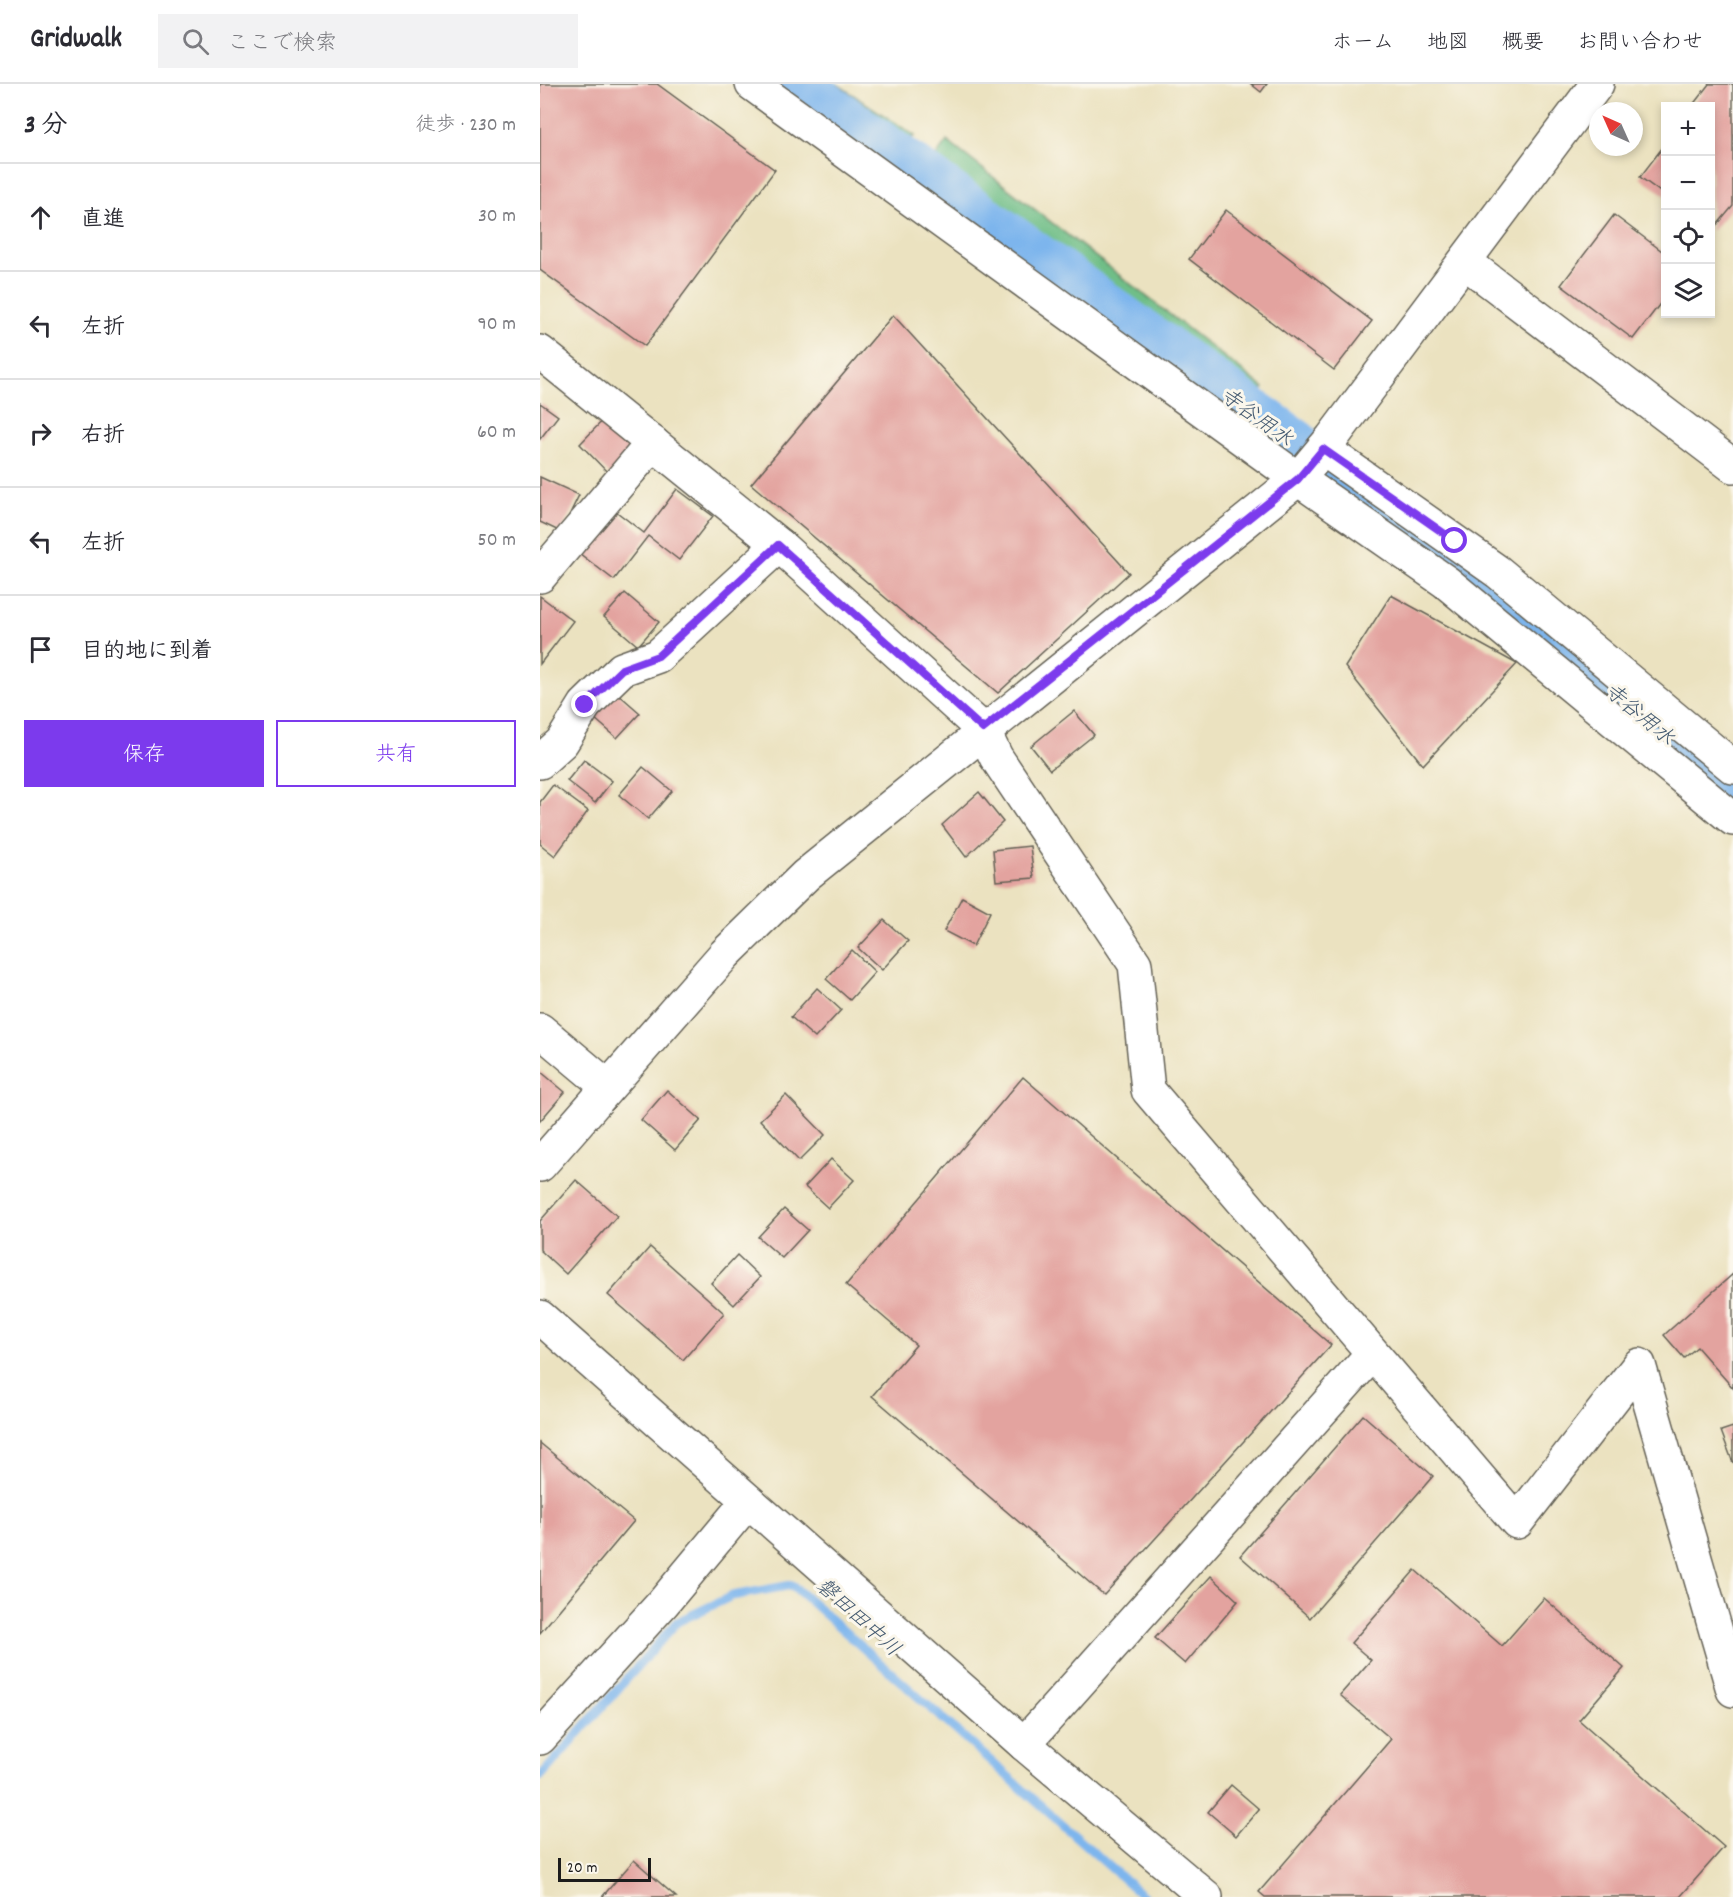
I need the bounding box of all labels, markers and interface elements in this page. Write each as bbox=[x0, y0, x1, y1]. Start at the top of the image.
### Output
search box bbox=[158, 14, 578, 68]
text: Gridwalk bbox=[30, 21, 122, 61]
icon: search bbox=[179, 25, 212, 58]
text: ここで検索 bbox=[227, 29, 337, 60]
text: ホーム bbox=[1332, 29, 1394, 59]
text: 地図 bbox=[1427, 29, 1469, 59]
text: 概要 bbox=[1502, 29, 1544, 59]
text: お問い合わせ bbox=[1577, 29, 1703, 59]
north arrow bbox=[1589, 102, 1643, 156]
map controls bbox=[1661, 102, 1715, 318]
button: + bbox=[1661, 102, 1715, 156]
text: 3 分 bbox=[24, 108, 68, 145]
text: 徒歩 · 230 m bbox=[415, 112, 516, 140]
button: − bbox=[1661, 156, 1715, 210]
icon: ahead bbox=[24, 201, 57, 234]
text: 30 m bbox=[478, 203, 516, 231]
text: 直進 bbox=[81, 205, 125, 236]
button: locate bbox=[1661, 210, 1715, 264]
button: layers bbox=[1661, 264, 1715, 318]
icon: left bbox=[24, 309, 57, 342]
text: 90 m bbox=[478, 311, 516, 339]
text: 左折 bbox=[81, 313, 125, 344]
water label: 寺谷用水 bbox=[1212, 382, 1298, 456]
icon: right bbox=[24, 417, 57, 450]
text: 60 m bbox=[477, 419, 516, 447]
text: 右折 bbox=[81, 421, 125, 452]
icon: left bbox=[24, 525, 57, 558]
text: 50 m bbox=[478, 527, 516, 555]
route start bbox=[1441, 527, 1467, 553]
text: 左折 bbox=[81, 529, 125, 560]
icon: arrive bbox=[24, 633, 57, 666]
text: 目的地に到着 bbox=[81, 637, 213, 668]
water label: 寺谷用水 bbox=[1596, 678, 1680, 754]
route end bbox=[571, 691, 597, 717]
button: 保存 bbox=[24, 720, 264, 787]
button: 共有 bbox=[276, 720, 516, 787]
water label: 磐田田中川 bbox=[808, 1573, 906, 1665]
scale bar bbox=[558, 1855, 651, 1882]
text: 20 m bbox=[567, 1857, 597, 1880]

